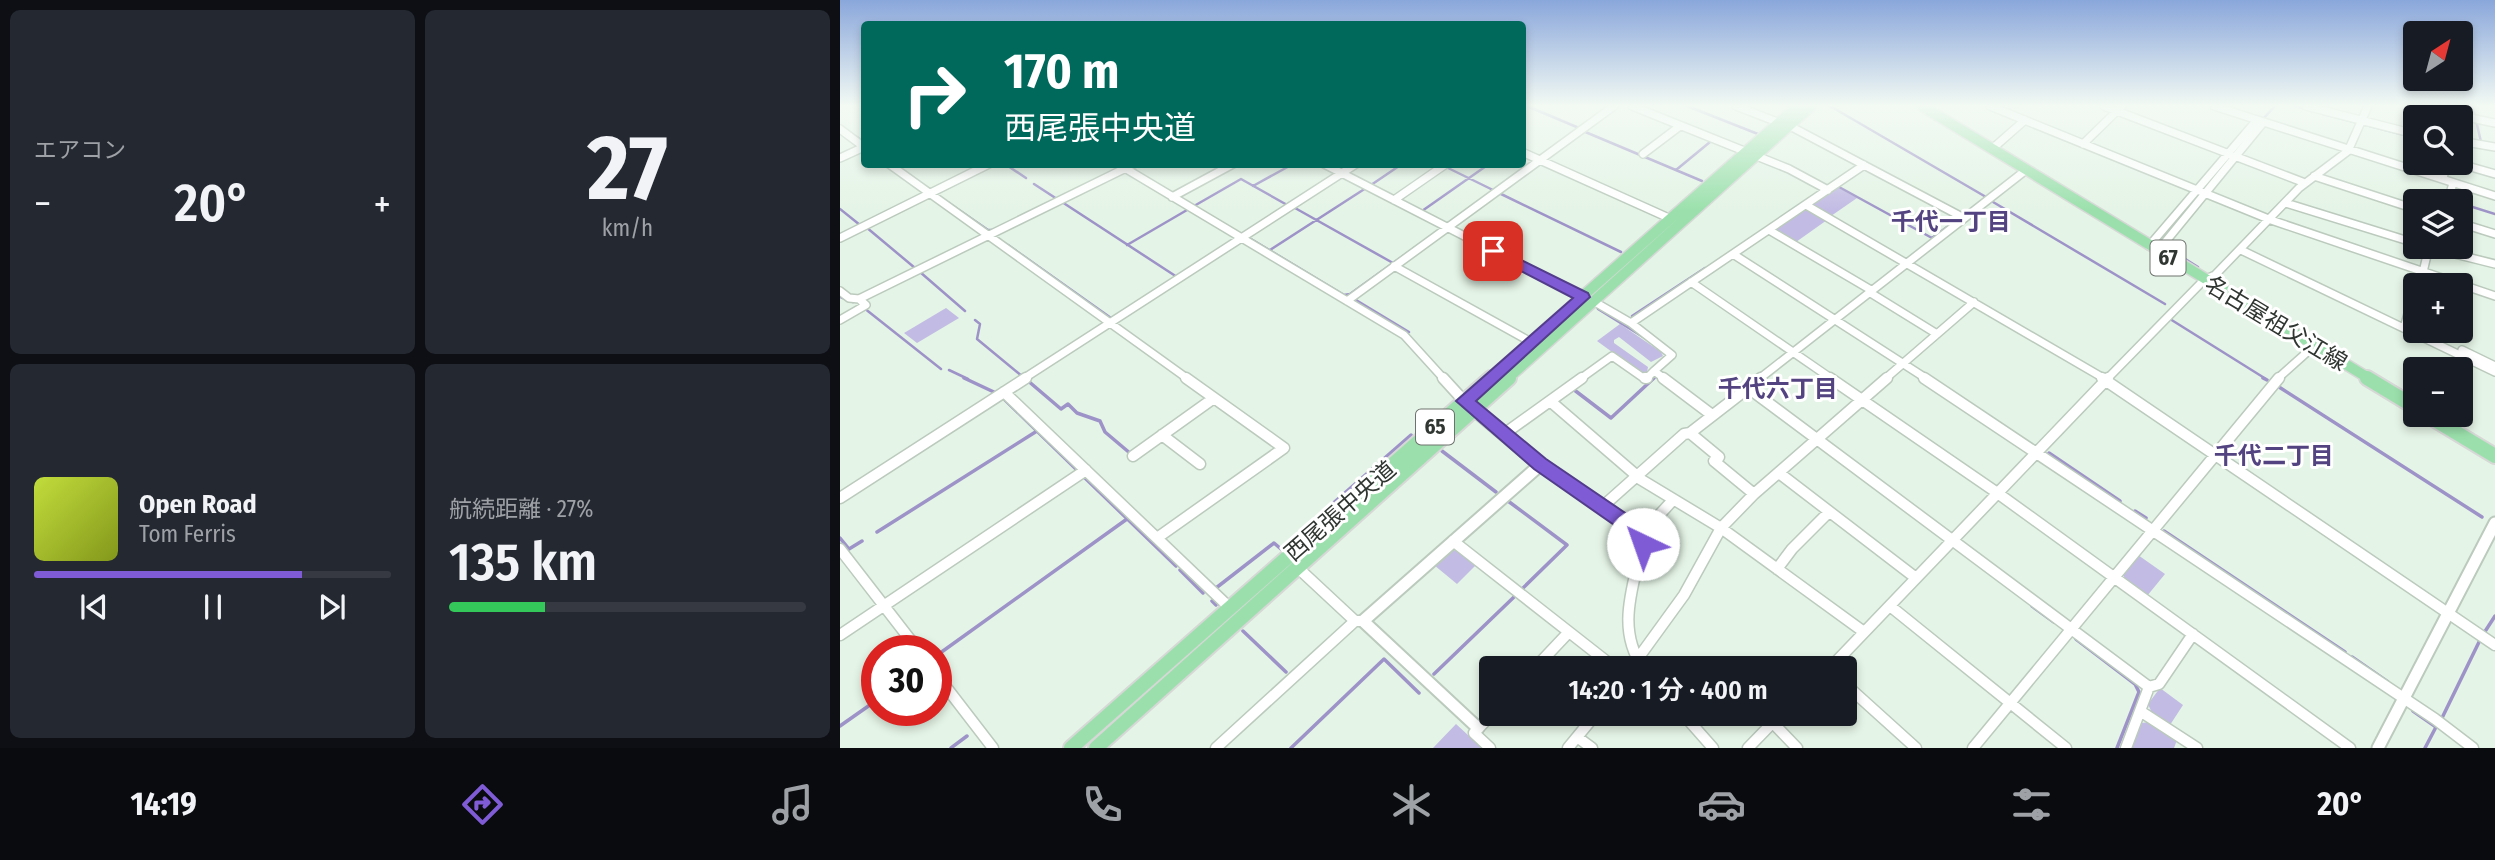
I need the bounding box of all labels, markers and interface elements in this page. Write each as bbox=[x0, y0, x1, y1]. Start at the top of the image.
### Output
north arrow bbox=[2403, 21, 2473, 91]
map controls bbox=[2403, 21, 2473, 427]
text: 170 m bbox=[1004, 42, 1120, 101]
icon: right bbox=[889, 49, 980, 140]
button: search bbox=[2403, 105, 2473, 175]
text: 西尾張中央道 bbox=[1004, 109, 1196, 147]
text: 27 bbox=[587, 114, 668, 223]
text: エアコン bbox=[34, 136, 126, 164]
text: 20° bbox=[174, 172, 251, 235]
text: − bbox=[34, 181, 51, 227]
text: + bbox=[374, 181, 391, 227]
button: layers bbox=[2403, 189, 2473, 259]
district label: 千代一丁目 bbox=[1891, 208, 2011, 236]
text: km/h bbox=[602, 214, 653, 242]
pin bbox=[1463, 221, 1523, 281]
icon: arrive bbox=[1474, 232, 1512, 270]
road number: 67 bbox=[2150, 240, 2186, 276]
street label: 名古屋祖父江線 bbox=[2200, 270, 2352, 376]
button: + bbox=[2403, 273, 2473, 343]
button: − bbox=[2403, 357, 2473, 427]
district label: 千代六丁目 bbox=[1718, 375, 1838, 403]
road number: 65 bbox=[1416, 410, 1454, 444]
district label: 千代二丁目 bbox=[2214, 442, 2334, 470]
street label: 西尾張中央道 bbox=[1279, 455, 1401, 567]
text: Open Road bbox=[139, 489, 257, 520]
text: 航続距離 · 27% bbox=[449, 495, 593, 523]
position arrow bbox=[1606, 507, 1680, 581]
text: Tom Ferris bbox=[139, 520, 236, 548]
text: 135 km bbox=[449, 531, 597, 594]
icon: previous bbox=[75, 588, 113, 626]
icon: pause bbox=[194, 588, 232, 626]
icon: next bbox=[313, 588, 351, 626]
speed limit sign: 30 bbox=[861, 635, 952, 726]
text: 14:20 · 1 分 · 400 m bbox=[1568, 675, 1768, 706]
icon: directions bbox=[458, 780, 507, 829]
icon: music bbox=[768, 780, 817, 829]
icon: phone bbox=[1078, 780, 1127, 829]
icon: climate bbox=[1387, 780, 1436, 829]
icon: car bbox=[1697, 780, 1746, 829]
icon: filters bbox=[2007, 780, 2056, 829]
text: 14:19 bbox=[130, 785, 197, 823]
text: 20° bbox=[2317, 785, 2364, 823]

